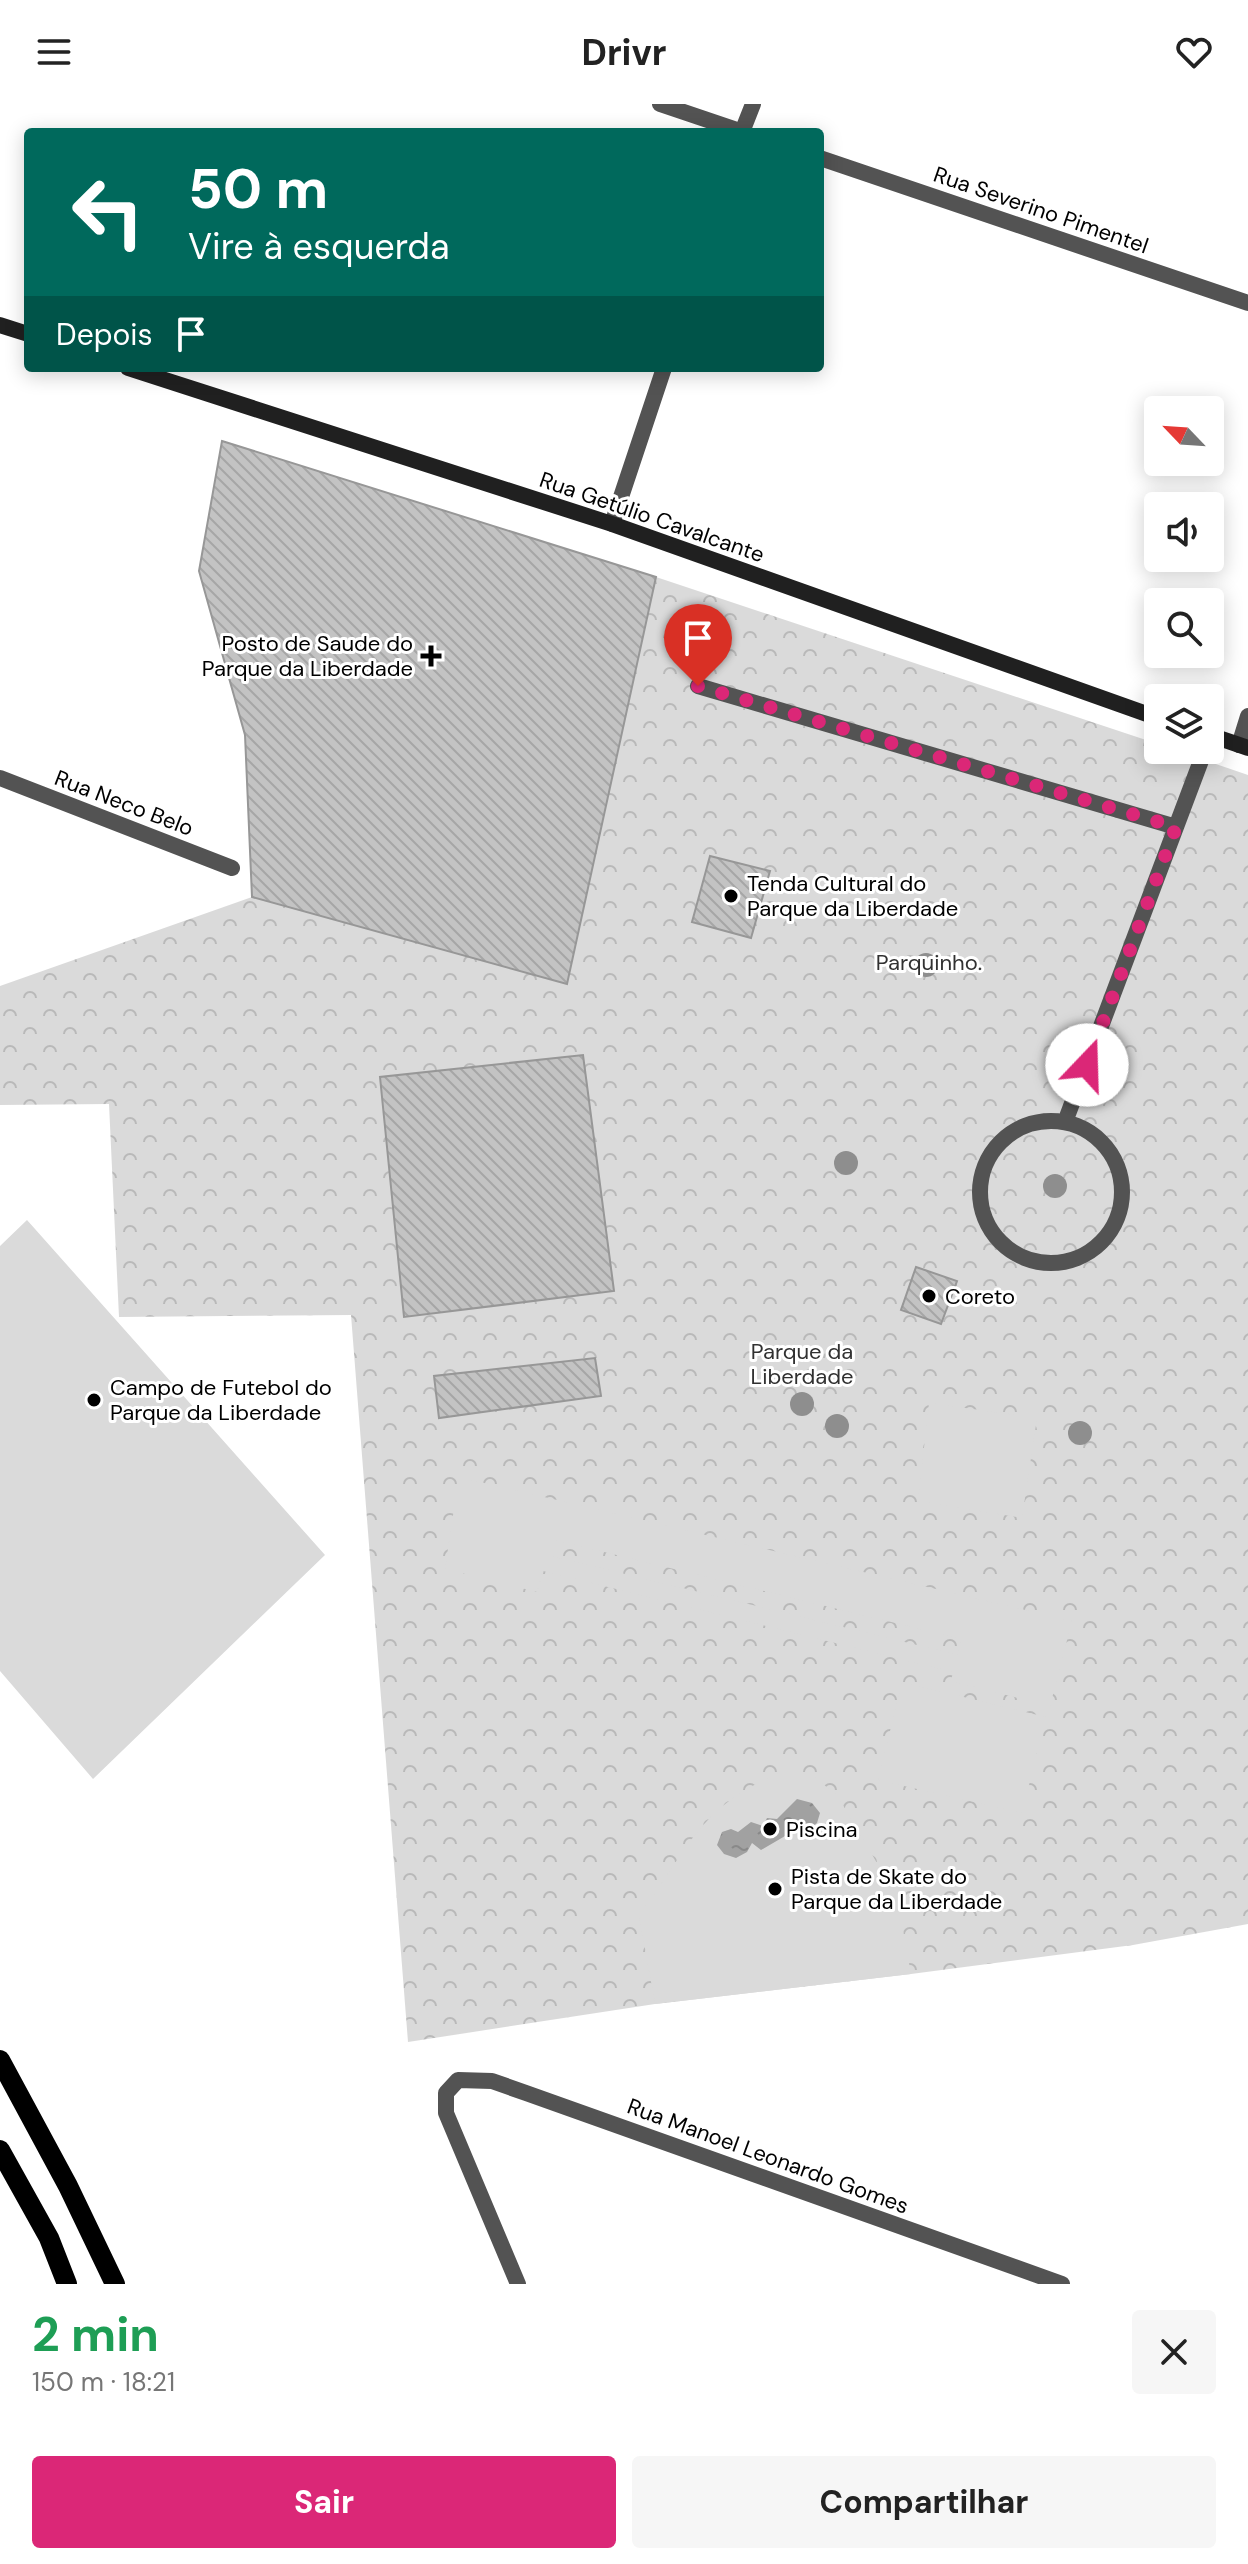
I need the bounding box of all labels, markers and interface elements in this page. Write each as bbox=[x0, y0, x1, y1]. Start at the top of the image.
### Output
text: Drivr bbox=[581, 29, 667, 76]
icon: menu bbox=[32, 30, 76, 74]
icon: heart bbox=[1172, 30, 1216, 74]
text: 50 m bbox=[188, 152, 328, 225]
icon: left bbox=[56, 160, 160, 264]
street label: Rua Severino Pimentel bbox=[930, 160, 1152, 260]
text: Vire à esquerda bbox=[188, 223, 450, 270]
icon: arrive bbox=[169, 312, 213, 356]
text: Depois bbox=[56, 315, 153, 354]
north arrow bbox=[1144, 396, 1224, 476]
map controls bbox=[1144, 396, 1224, 764]
street label: Rua Getúlio Cavalcante bbox=[536, 465, 768, 569]
button: sound bbox=[1144, 492, 1224, 572]
button: search bbox=[1144, 588, 1224, 668]
pin bbox=[664, 604, 732, 686]
icon: arrive bbox=[676, 616, 720, 660]
place label: Posto de Saude do Parque da Liberdade bbox=[202, 629, 413, 683]
marker: Posto de Saude do Parque da Liberdade bbox=[420, 645, 442, 667]
button: layers bbox=[1144, 684, 1224, 764]
street label: Rua Neco Belo bbox=[50, 763, 198, 843]
place label: Tenda Cultural do Parque da Liberdade bbox=[747, 869, 958, 923]
marker: Tenda Cultural do Parque da Liberdade bbox=[722, 887, 740, 905]
park label: Parquinho. bbox=[876, 948, 982, 977]
position arrow bbox=[1045, 1023, 1129, 1107]
place label: Coreto bbox=[945, 1282, 1015, 1311]
marker: Coreto bbox=[920, 1287, 938, 1305]
park label: Parque da Liberdade bbox=[751, 1337, 853, 1391]
place label: Campo de Futebol do Parque da Liberdade bbox=[110, 1373, 332, 1427]
marker: Campo de Futebol do Parque da Liberdade bbox=[85, 1391, 103, 1409]
place label: Piscina bbox=[786, 1815, 858, 1844]
marker: Piscina bbox=[761, 1820, 779, 1838]
place label: Pista de Skate do Parque da Liberdade bbox=[791, 1862, 1002, 1916]
marker: Pista de Skate do Parque da Liberdade bbox=[766, 1880, 784, 1898]
street label: Rua Manoel Leonardo Gomes bbox=[623, 2092, 913, 2220]
text: 2 min bbox=[32, 2303, 159, 2366]
button: close bbox=[1132, 2310, 1216, 2394]
text: 150 m · 18:21 bbox=[32, 2365, 175, 2399]
button: Sair bbox=[32, 2456, 616, 2548]
button: Compartilhar bbox=[632, 2456, 1216, 2548]

